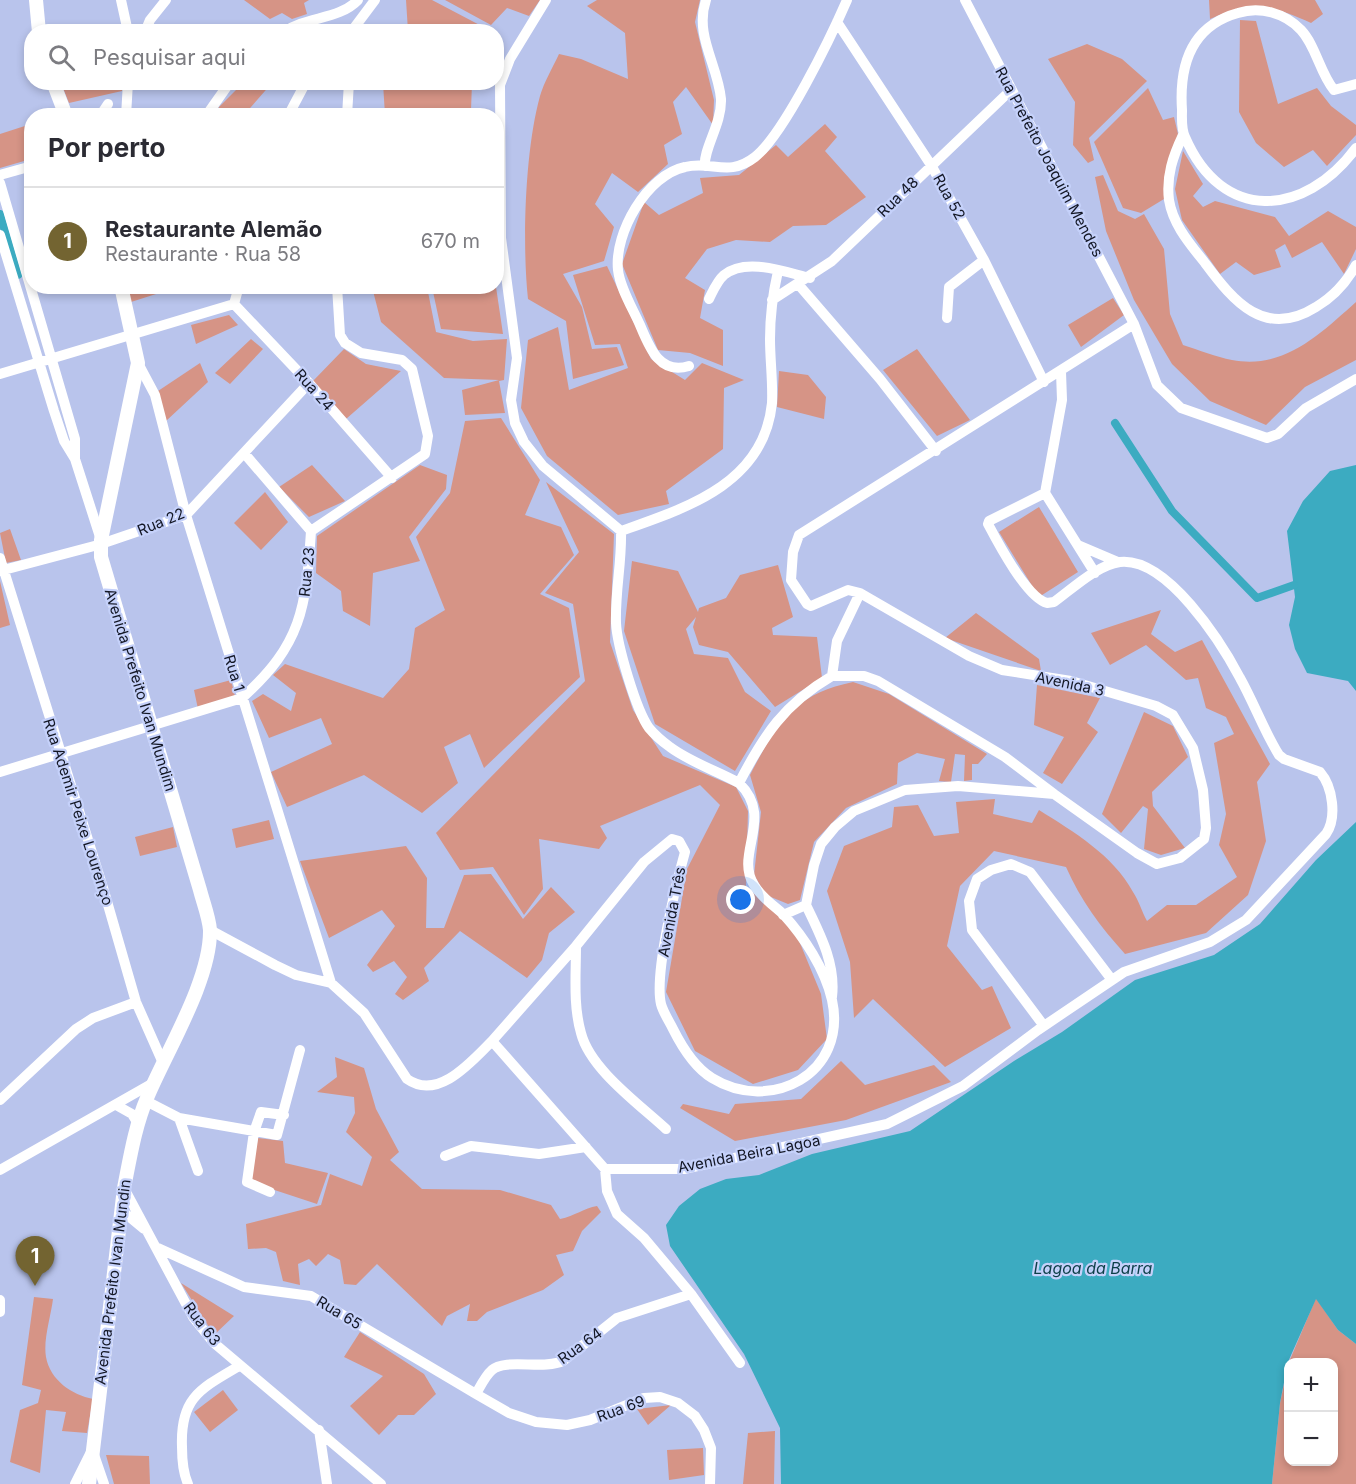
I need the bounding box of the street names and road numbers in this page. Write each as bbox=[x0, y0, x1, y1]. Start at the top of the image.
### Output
street label: Rua Prefeito Joaquim Mendes bbox=[991, 63, 1108, 260]
street label: Rua 52 bbox=[929, 171, 970, 223]
street label: Rua 48 bbox=[873, 172, 922, 221]
street label: Rua 24 bbox=[291, 365, 338, 415]
street label: Rua 22 bbox=[134, 503, 187, 540]
street label: Rua 23 bbox=[294, 546, 319, 598]
street label: Avenida Prefeito Ivan Mundim bbox=[101, 586, 180, 793]
street label: Rua 1 bbox=[220, 652, 249, 693]
street label: Avenida 3 bbox=[1034, 667, 1106, 700]
street label: Rua Ademir Peixe Lourenço bbox=[39, 716, 118, 908]
street label: Avenida Três bbox=[653, 865, 690, 959]
street label: Avenida Beira Lagoa bbox=[676, 1130, 822, 1177]
street label: Avenida Prefeito Ivan Mundin bbox=[90, 1178, 135, 1386]
street label: Rua 65 bbox=[313, 1292, 365, 1333]
street label: Rua 63 bbox=[180, 1298, 225, 1349]
street label: Rua 64 bbox=[554, 1323, 606, 1368]
street label: Rua 69 bbox=[594, 1391, 647, 1426]

